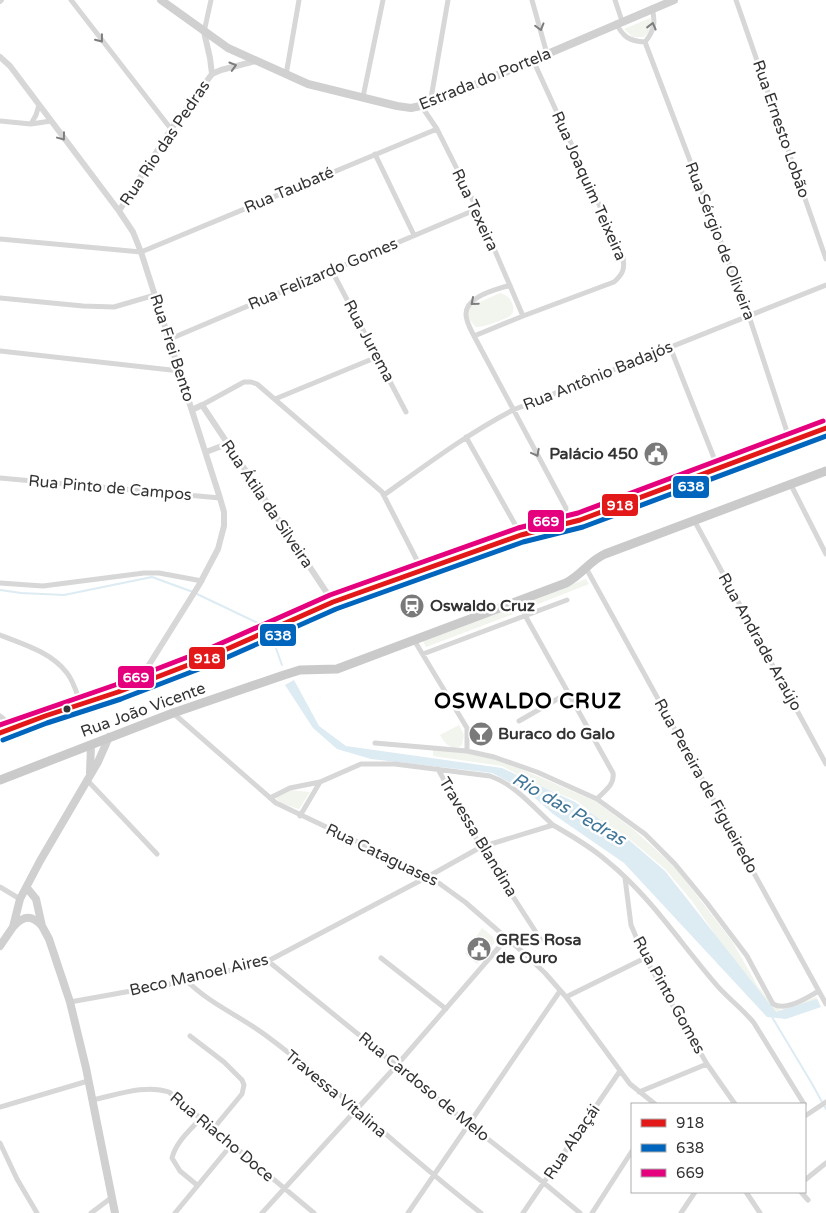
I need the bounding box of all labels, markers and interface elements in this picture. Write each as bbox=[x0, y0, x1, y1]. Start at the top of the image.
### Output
one-way arrow bbox=[534, 22, 544, 30]
one-way arrow bbox=[646, 22, 657, 31]
one-way arrow bbox=[94, 33, 103, 43]
street label: Estrada do Portela bbox=[416, 43, 554, 115]
street label: Rua Ernesto Lobão bbox=[748, 57, 814, 201]
one-way arrow bbox=[229, 62, 237, 72]
street label: Rua Rio das Pedras bbox=[116, 76, 214, 210]
street label: Rua Joaquim Teixeira bbox=[547, 108, 631, 264]
one-way arrow bbox=[57, 131, 65, 140]
street label: Rua Sérgio de Oliveira bbox=[681, 159, 759, 323]
street label: Rua Taubaté bbox=[241, 162, 337, 218]
street label: Rua Texeira bbox=[447, 166, 503, 254]
street label: Rua Felizardo Gomes bbox=[245, 233, 401, 315]
street label: Rua Frei Bento bbox=[145, 292, 199, 404]
one-way arrow bbox=[471, 296, 480, 305]
street label: Rua Jurema bbox=[339, 297, 399, 385]
street label: Rua Antônio Badajós bbox=[520, 337, 676, 415]
street label: Rua Átila da Silveira bbox=[217, 436, 317, 572]
public building icon: Palácio 450 bbox=[643, 441, 669, 467]
place label: Palácio 450 bbox=[549, 444, 638, 464]
one-way arrow bbox=[530, 447, 540, 456]
street label: Rua Pinto de Campos bbox=[27, 471, 193, 505]
line badge: 638 bbox=[672, 475, 710, 499]
text: 638 bbox=[678, 478, 704, 495]
line badge: 918 bbox=[601, 493, 639, 517]
text: 918 bbox=[607, 497, 633, 514]
line badge: 669 bbox=[527, 509, 565, 533]
text: 669 bbox=[533, 513, 559, 530]
street label: Rua Andrade Araújo bbox=[714, 569, 806, 715]
station icon: Oswaldo Cruz bbox=[399, 593, 425, 619]
place label: Oswaldo Cruz bbox=[430, 596, 535, 616]
line badge: 638 bbox=[259, 623, 297, 647]
text: 638 bbox=[265, 627, 291, 644]
line badge: 918 bbox=[188, 646, 226, 670]
text: 918 bbox=[194, 650, 220, 667]
line badge: 669 bbox=[117, 665, 155, 689]
text: 669 bbox=[123, 669, 149, 686]
street label: Rua João Vicente bbox=[78, 678, 208, 742]
district label: OSWALDO CRUZ bbox=[434, 689, 622, 714]
street label: Rua Pereira de Figueiredo bbox=[650, 695, 762, 877]
unlabelled marker bbox=[62, 704, 72, 714]
bar icon: Buraco do Galo bbox=[468, 721, 494, 747]
place label: Buraco do Galo bbox=[498, 724, 615, 744]
water label: Rio das Pedras bbox=[509, 768, 631, 851]
street label: Travessa Blandina bbox=[434, 773, 522, 901]
street label: Rua Cataguases bbox=[323, 819, 441, 891]
place label: GRES Rosa de Ouro bbox=[496, 930, 582, 968]
street label: Rua Pinto Gomes bbox=[628, 933, 710, 1057]
public building icon: GRES Rosa de Ouro bbox=[466, 936, 492, 962]
street label: Beco Manoel Aires bbox=[128, 949, 270, 1001]
street label: Rua Cardoso de Melo bbox=[354, 1028, 494, 1146]
street label: Travessa Vitalina bbox=[281, 1046, 391, 1142]
street label: Rua Riacho Doce bbox=[166, 1088, 278, 1186]
street label: Rua Abaçái bbox=[539, 1100, 605, 1184]
legend bbox=[631, 1103, 806, 1193]
text: 918 bbox=[676, 1114, 704, 1132]
text: 638 bbox=[676, 1139, 704, 1157]
text: 669 bbox=[676, 1164, 704, 1182]

